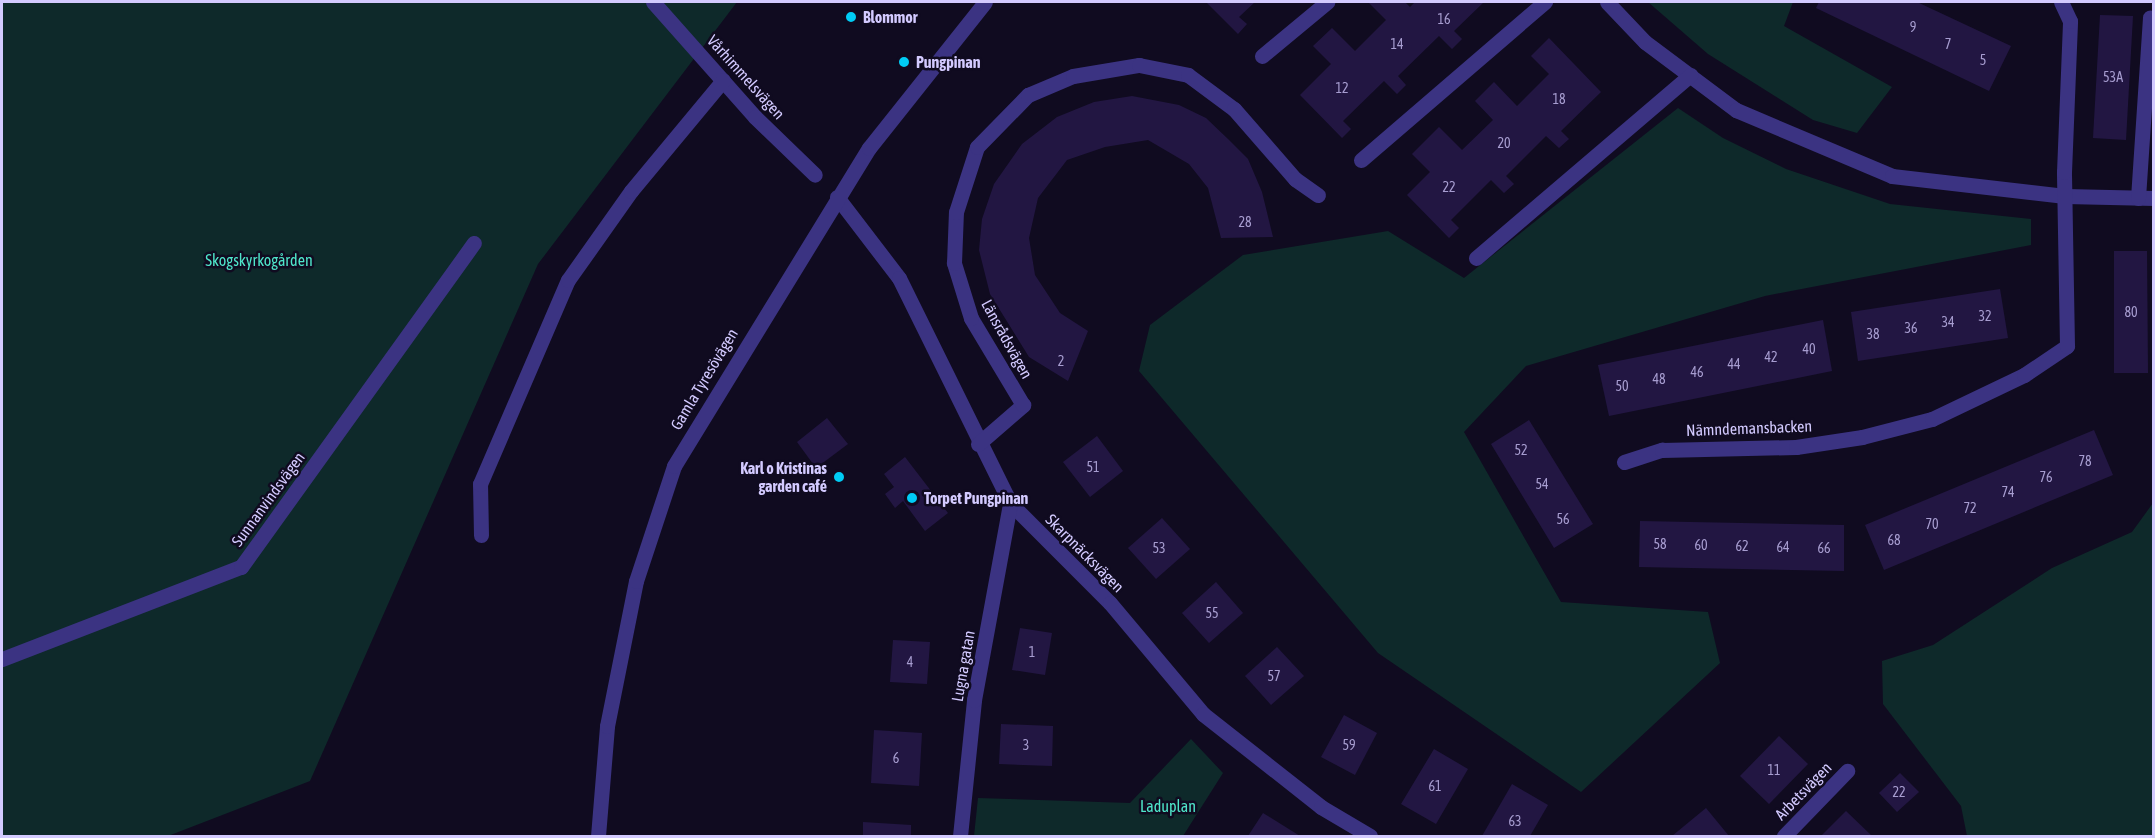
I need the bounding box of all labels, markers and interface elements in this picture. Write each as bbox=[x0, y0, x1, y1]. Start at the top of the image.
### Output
place label: Blommor bbox=[863, 7, 917, 27]
marker: Blommor bbox=[844, 10, 858, 24]
house number: 16 bbox=[1437, 11, 1451, 27]
house number: 9 bbox=[1910, 19, 1916, 35]
street label: Vårhimmelsvägen bbox=[703, 31, 789, 123]
house number: 14 bbox=[1390, 36, 1404, 52]
house number: 7 bbox=[1945, 36, 1951, 52]
place label: Pungpinan bbox=[916, 52, 980, 72]
house number: 5 bbox=[1980, 52, 1986, 68]
marker: Pungpinan bbox=[897, 55, 911, 69]
house number: 53A bbox=[2103, 69, 2123, 85]
house number: 12 bbox=[1335, 80, 1349, 96]
house number: 18 bbox=[1552, 91, 1566, 107]
house number: 20 bbox=[1497, 135, 1511, 151]
house number: 22 bbox=[1442, 179, 1456, 195]
house number: 28 bbox=[1238, 214, 1252, 230]
park label: Skogskyrkogården bbox=[205, 250, 313, 270]
street label: Länsrådsvägen bbox=[977, 296, 1037, 382]
house number: 80 bbox=[2124, 304, 2138, 320]
house number: 32 bbox=[1978, 308, 1992, 324]
house number: 34 bbox=[1941, 314, 1955, 330]
house number: 36 bbox=[1904, 320, 1918, 336]
street label: Gamla Tyresövägen bbox=[666, 325, 742, 433]
house number: 38 bbox=[1866, 326, 1880, 342]
house number: 40 bbox=[1802, 341, 1816, 357]
house number: 42 bbox=[1764, 349, 1778, 365]
house number: 2 bbox=[1058, 353, 1064, 369]
house number: 44 bbox=[1727, 356, 1741, 372]
house number: 46 bbox=[1690, 364, 1704, 380]
house number: 48 bbox=[1652, 371, 1666, 387]
house number: 50 bbox=[1615, 378, 1629, 394]
street label: Nämndemansbacken bbox=[1686, 416, 1812, 440]
house number: 52 bbox=[1514, 442, 1528, 458]
street label: Sunnanvindsvägen bbox=[227, 448, 309, 550]
house number: 78 bbox=[2078, 453, 2092, 469]
place label: Karl o Kristinas garden café bbox=[740, 458, 827, 496]
house number: 51 bbox=[1086, 459, 1100, 475]
house number: 76 bbox=[2039, 469, 2053, 485]
marker: Karl o Kristinas garden café bbox=[832, 470, 846, 484]
house number: 54 bbox=[1535, 476, 1549, 492]
house number: 74 bbox=[2001, 484, 2015, 500]
place label: Torpet Pungpinan bbox=[924, 488, 1028, 508]
marker: Torpet Pungpinan bbox=[905, 491, 919, 505]
house number: 72 bbox=[1963, 500, 1977, 516]
street label: Skarpnäcksvägen bbox=[1042, 510, 1128, 596]
house number: 56 bbox=[1556, 511, 1570, 527]
house number: 70 bbox=[1925, 516, 1939, 532]
house number: 68 bbox=[1887, 532, 1901, 548]
house number: 58 bbox=[1653, 536, 1667, 552]
house number: 60 bbox=[1694, 537, 1708, 553]
house number: 62 bbox=[1735, 538, 1749, 554]
house number: 64 bbox=[1776, 539, 1790, 555]
house number: 53 bbox=[1152, 540, 1166, 556]
house number: 66 bbox=[1817, 540, 1831, 556]
house number: 55 bbox=[1205, 605, 1219, 621]
street label: Lugna gatan bbox=[947, 629, 979, 703]
house number: 1 bbox=[1029, 644, 1035, 660]
house number: 4 bbox=[907, 654, 913, 670]
house number: 57 bbox=[1267, 668, 1281, 684]
house number: 3 bbox=[1023, 737, 1029, 753]
house number: 59 bbox=[1342, 737, 1356, 753]
house number: 6 bbox=[893, 750, 899, 766]
street label: Arbetsvägen bbox=[1771, 758, 1835, 824]
house number: 11 bbox=[1767, 762, 1781, 778]
house number: 61 bbox=[1428, 778, 1442, 794]
house number: 22 bbox=[1892, 784, 1906, 800]
park label: Laduplan bbox=[1140, 796, 1196, 816]
house number: 63 bbox=[1508, 813, 1522, 829]

